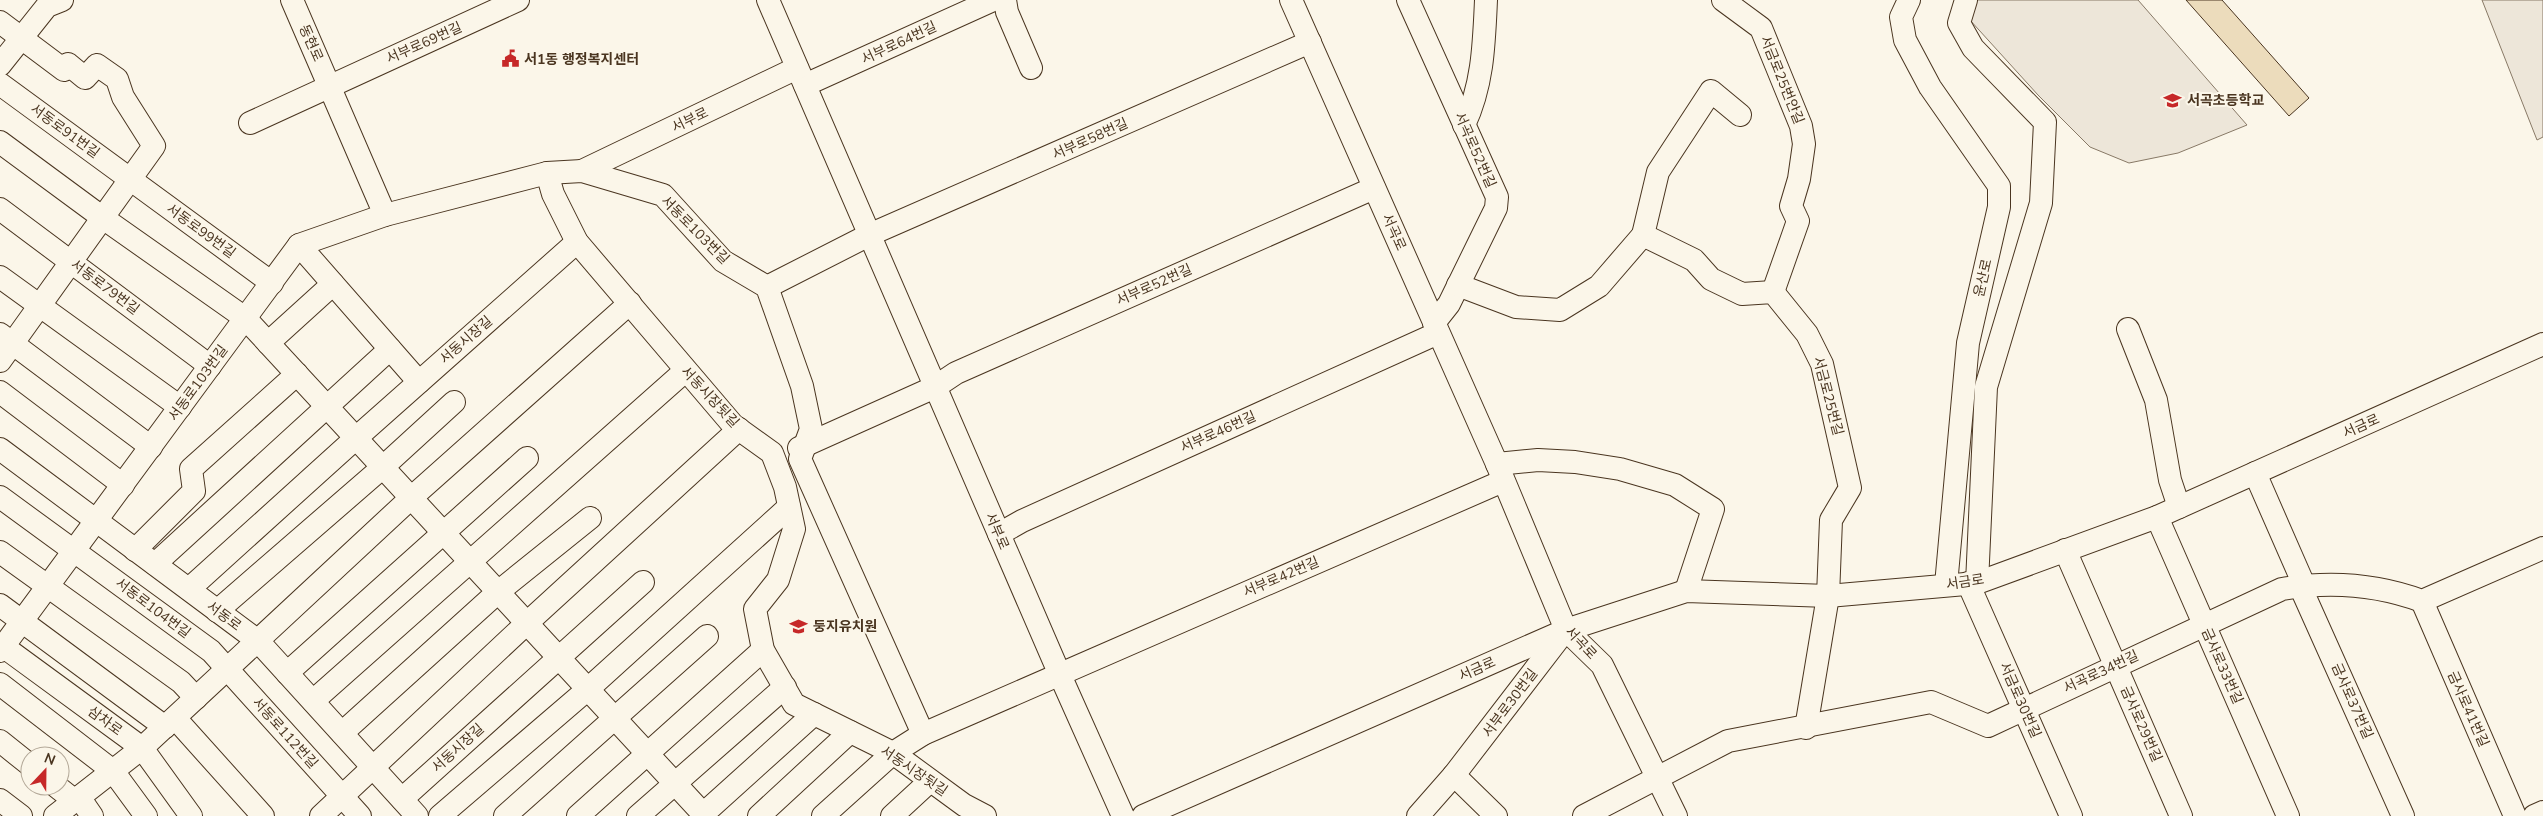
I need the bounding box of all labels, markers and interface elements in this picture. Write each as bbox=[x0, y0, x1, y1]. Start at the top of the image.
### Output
street label: 서부로64번길 bbox=[858, 17, 940, 69]
street label: 서부로69번길 bbox=[383, 18, 465, 68]
street label: 동현로 bbox=[294, 21, 328, 65]
street label: 서금로25번안길 bbox=[1756, 33, 1808, 127]
public building icon: 서1동 행정복지센터 bbox=[500, 49, 520, 69]
place label: 서1동 행정복지센터 bbox=[524, 50, 639, 69]
school or university icon: 서곡초등학교 bbox=[2163, 90, 2183, 110]
place label: 서곡초등학교 bbox=[2187, 91, 2264, 110]
street label: 서동로91번길 bbox=[27, 99, 103, 163]
street label: 서부로 bbox=[668, 103, 712, 137]
street label: 서곡로52번길 bbox=[1450, 109, 1500, 191]
street label: 서부로58번길 bbox=[1049, 114, 1131, 164]
street label: 서동로103번길 bbox=[657, 192, 733, 268]
street label: 서동로99번길 bbox=[163, 199, 239, 263]
street label: 서곡로 bbox=[1377, 210, 1411, 254]
street label: 서동로79번길 bbox=[67, 255, 143, 319]
street label: 윤산로 bbox=[1969, 257, 1997, 299]
street label: 서부로52번길 bbox=[1113, 260, 1195, 310]
street label: 서동시장길 bbox=[435, 312, 497, 368]
street label: 서동로103번길 bbox=[164, 341, 232, 425]
street label: 서금로25번길 bbox=[1808, 354, 1848, 438]
street label: 서동시장뒷길 bbox=[677, 362, 743, 432]
street label: 서부로46번길 bbox=[1177, 407, 1259, 457]
street label: 서금로 bbox=[2339, 409, 2383, 443]
street label: 서부로 bbox=[981, 510, 1013, 553]
street label: 서부로42번길 bbox=[1240, 552, 1322, 602]
street label: 서금로 bbox=[1944, 570, 1986, 594]
street label: 서동로104번길 bbox=[112, 573, 194, 643]
street label: 서동로 bbox=[203, 597, 245, 635]
school or university icon: 둥지유치원 bbox=[789, 616, 809, 636]
place label: 둥지유치원 bbox=[813, 617, 877, 636]
street label: 서곡로 bbox=[1561, 622, 1601, 664]
street label: 금사로33번길 bbox=[2197, 625, 2247, 707]
street label: 서곡로34번길 bbox=[2060, 646, 2142, 698]
street label: 서금로 bbox=[1455, 652, 1499, 686]
street label: 서금로30번길 bbox=[1995, 659, 2045, 741]
street label: 금사로37번길 bbox=[2327, 660, 2377, 742]
street label: 서부로30번길 bbox=[1478, 665, 1542, 741]
street label: 금사로41번길 bbox=[2443, 668, 2493, 750]
street label: 금사로29번길 bbox=[2116, 683, 2166, 765]
street label: 서동로112번길 bbox=[248, 693, 322, 773]
street label: 삼차로 bbox=[84, 702, 126, 740]
street label: 서동시장길 bbox=[428, 719, 488, 777]
street label: 서동시장뒷길 bbox=[877, 742, 951, 800]
north arrow bbox=[20, 746, 70, 796]
text: N bbox=[41, 749, 58, 770]

